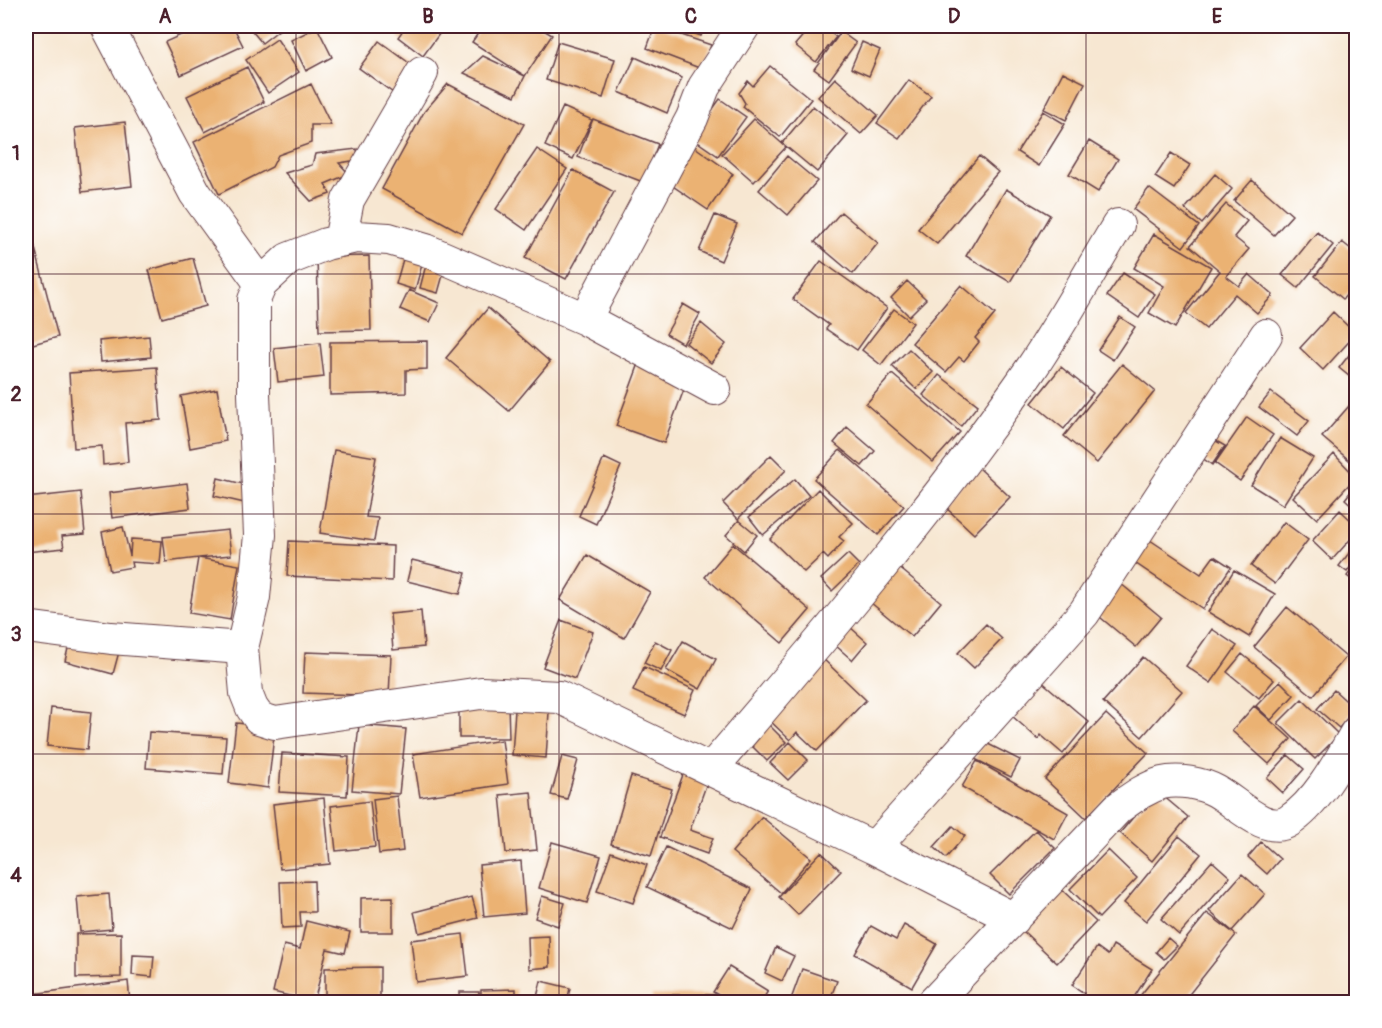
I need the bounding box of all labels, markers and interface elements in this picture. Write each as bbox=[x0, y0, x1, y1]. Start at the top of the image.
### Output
text: A bbox=[159, 4, 172, 29]
text: B bbox=[422, 4, 434, 29]
text: C bbox=[685, 4, 697, 29]
text: D bbox=[948, 4, 961, 29]
text: E bbox=[1212, 4, 1223, 29]
text: 1 bbox=[12, 141, 20, 166]
text: 2 bbox=[10, 382, 22, 407]
text: 3 bbox=[10, 622, 22, 647]
text: 4 bbox=[10, 863, 22, 888]

